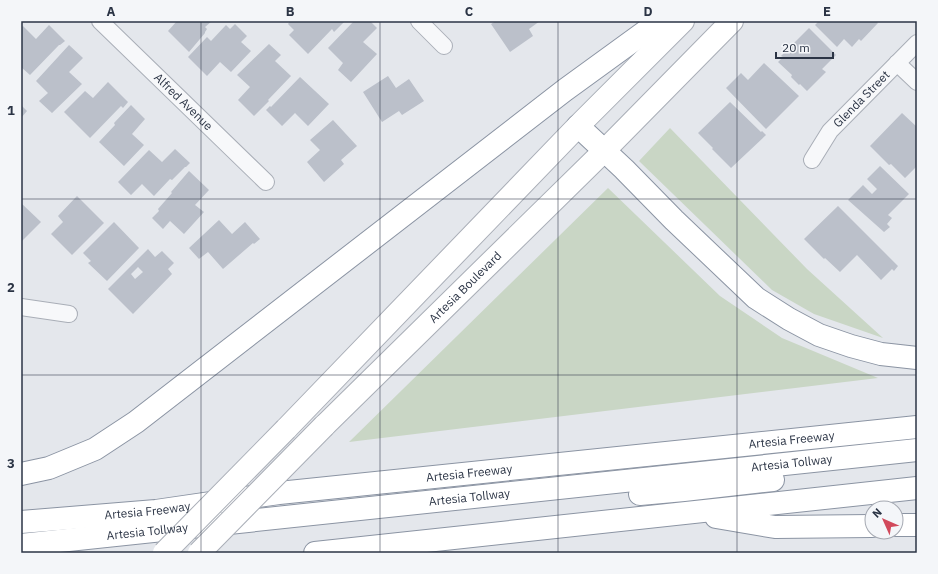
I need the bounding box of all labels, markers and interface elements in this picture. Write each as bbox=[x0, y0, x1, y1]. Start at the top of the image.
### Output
text: A bbox=[107, 3, 116, 20]
text: B bbox=[286, 3, 295, 20]
text: C bbox=[465, 3, 474, 20]
text: D bbox=[643, 3, 653, 20]
text: E bbox=[823, 3, 831, 20]
scale bar bbox=[776, 34, 833, 60]
text: 20 m bbox=[782, 40, 810, 55]
street label: Glenda Street bbox=[830, 67, 893, 130]
street label: Alfred Avenue bbox=[151, 70, 216, 133]
text: 1 bbox=[7, 102, 15, 119]
street label: Artesia Boulevard bbox=[425, 248, 504, 326]
text: 2 bbox=[7, 279, 15, 296]
street label: Artesia Freeway bbox=[748, 428, 835, 451]
street label: Artesia Tollway bbox=[750, 451, 833, 475]
text: 3 bbox=[7, 455, 15, 472]
street label: Artesia Freeway bbox=[425, 461, 513, 485]
street label: Artesia Tollway bbox=[428, 485, 511, 509]
street label: Artesia Freeway bbox=[104, 498, 191, 522]
north arrow bbox=[864, 500, 904, 540]
text: N bbox=[869, 505, 885, 521]
street label: Artesia Tollway bbox=[106, 519, 189, 543]

